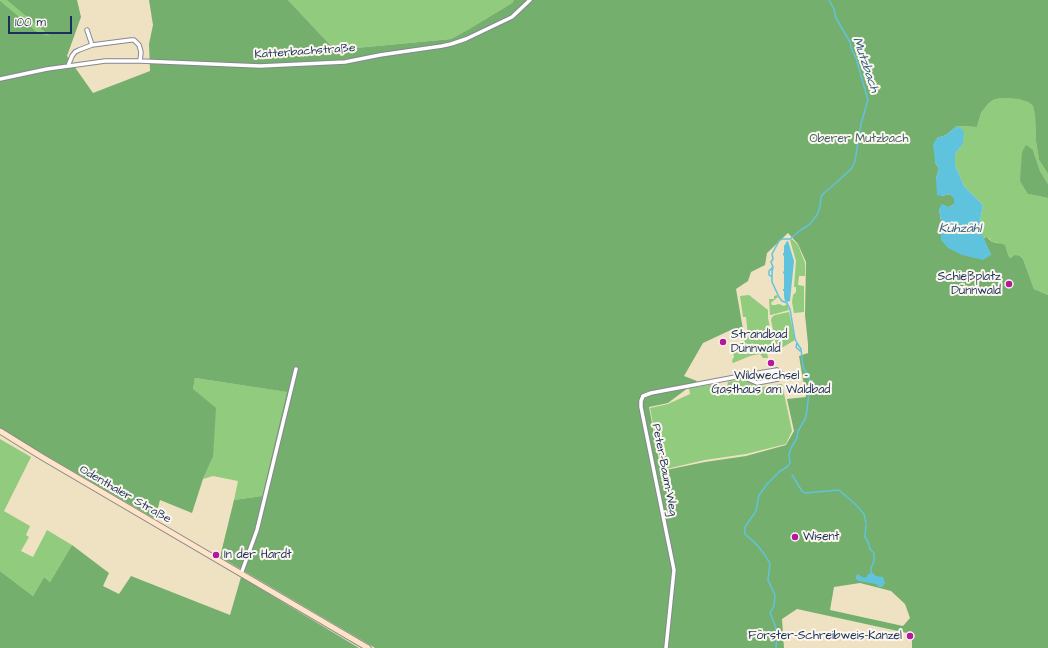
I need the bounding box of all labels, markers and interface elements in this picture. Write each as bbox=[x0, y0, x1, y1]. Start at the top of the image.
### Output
scale bar bbox=[10, 8, 74, 34]
text: 100 m bbox=[15, 14, 46, 31]
water label: Mutzbach bbox=[848, 35, 882, 95]
street label: Katterbachstraße bbox=[254, 41, 356, 63]
park label: Oberer Mutzbach bbox=[810, 132, 908, 146]
water label: Kühzähl bbox=[939, 221, 981, 237]
place label: Schießplatz Dünnwald bbox=[937, 270, 1001, 298]
marker: Schießplatz Dünnwald bbox=[1004, 279, 1014, 289]
place label: Strandbad Dünnwald bbox=[731, 328, 787, 356]
marker: Strandbad Dünnwald bbox=[718, 337, 728, 347]
marker: Wildwechsel - Gasthaus am Waldbad bbox=[766, 358, 776, 368]
place label: Wildwechsel - Gasthaus am Waldbad bbox=[712, 369, 830, 397]
street label: Peter-Baum-Weg bbox=[648, 423, 680, 517]
street label: Odenthaler Straße bbox=[76, 463, 174, 527]
place label: Wisent bbox=[803, 530, 839, 544]
marker: Wisent bbox=[790, 532, 800, 542]
place label: In der Hardt bbox=[224, 548, 292, 562]
marker: In der Hardt bbox=[211, 550, 221, 560]
place label: Förster-Schreibweis-Kanzel bbox=[748, 629, 902, 643]
marker: Förster-Schreibweis-Kanzel bbox=[905, 631, 915, 641]

